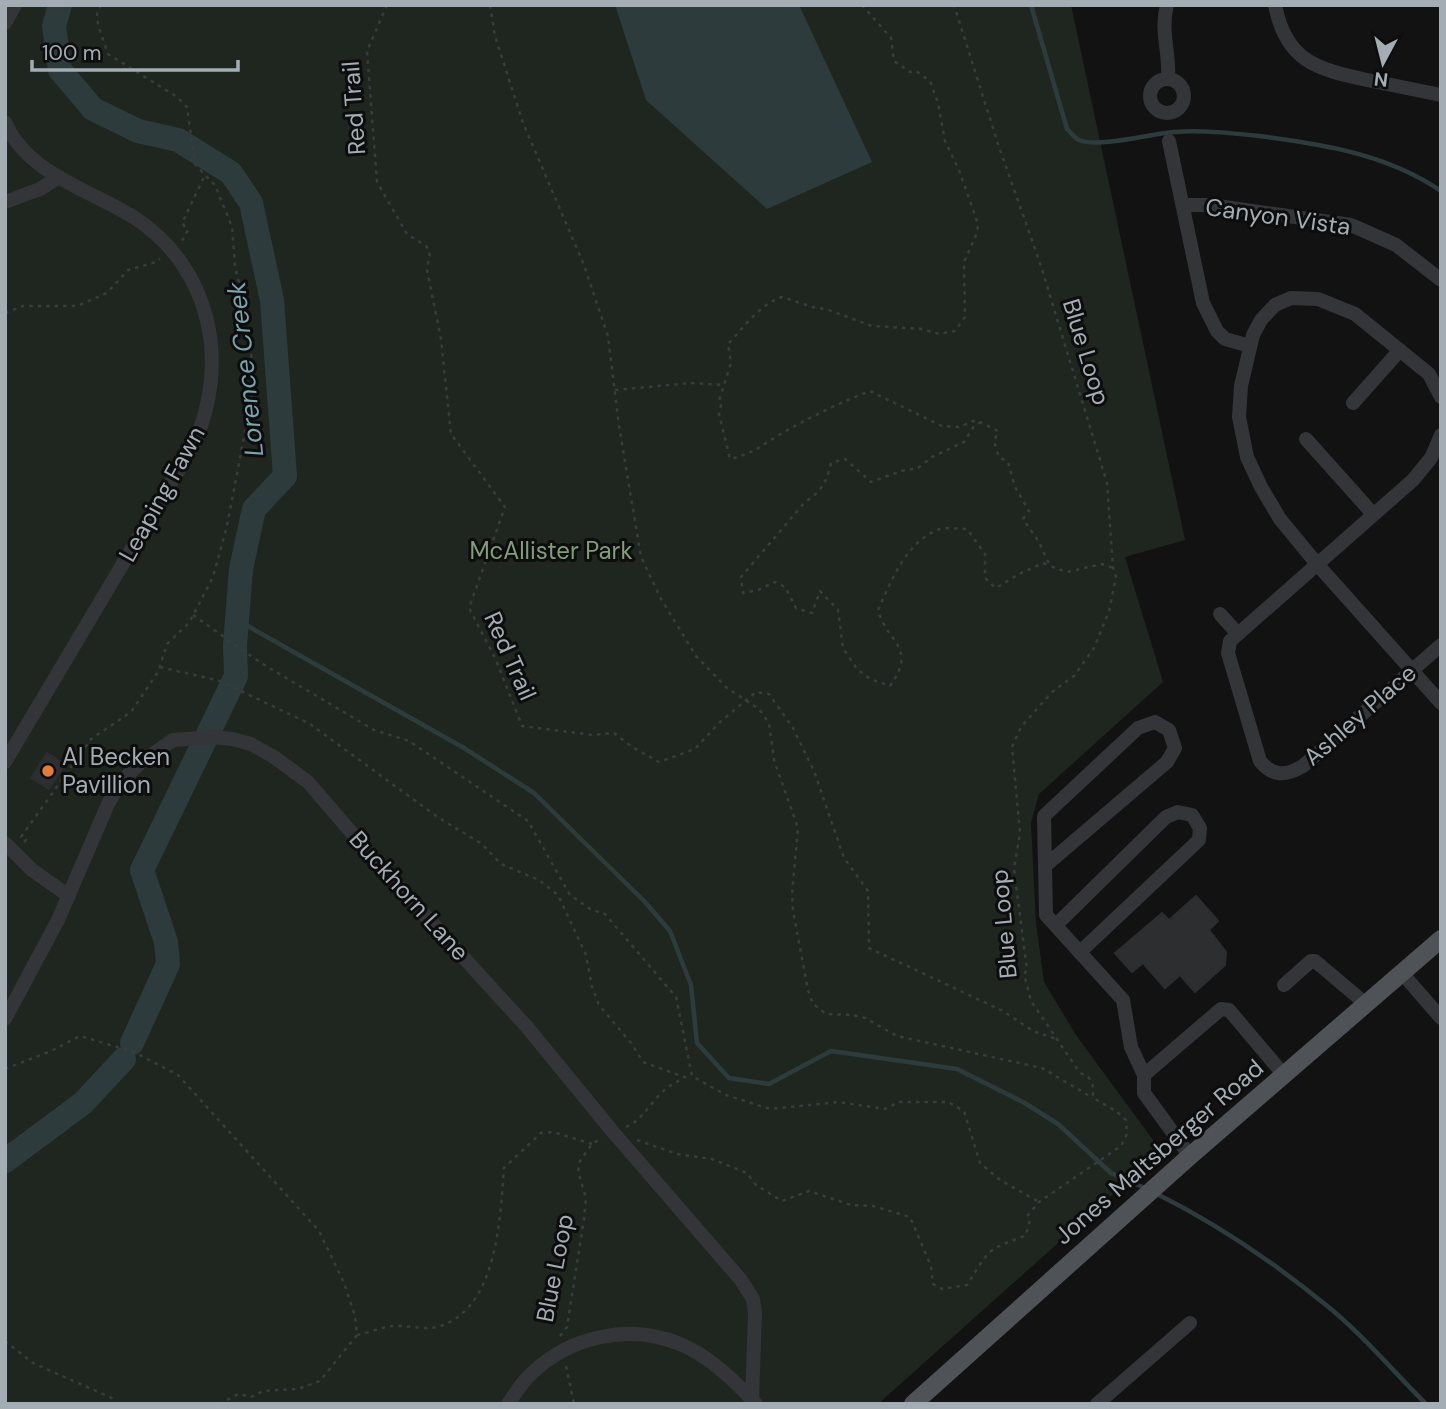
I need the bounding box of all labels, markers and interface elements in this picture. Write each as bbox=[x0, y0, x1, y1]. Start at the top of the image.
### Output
scale bar bbox=[32, 28, 238, 72]
north arrow bbox=[1348, 28, 1418, 98]
text: 100 m bbox=[42, 39, 102, 67]
street label: Red Trail bbox=[335, 60, 372, 156]
text: N bbox=[1373, 66, 1389, 93]
street label: Canyon Vista bbox=[1204, 191, 1353, 242]
water label: Lorence Creek bbox=[219, 279, 271, 458]
street label: Blue Loop bbox=[1056, 295, 1117, 409]
street label: Leaping Fawn bbox=[112, 421, 212, 567]
park label: McAllister Park bbox=[469, 535, 633, 566]
street label: Red Trail bbox=[477, 607, 544, 705]
street label: Ashley Place bbox=[1297, 657, 1423, 772]
place label: Al Becken Pavillion bbox=[62, 741, 170, 800]
marker: Al Becken Pavillion bbox=[40, 763, 56, 779]
street label: Buckhorn Lane bbox=[343, 824, 476, 967]
street label: Blue Loop bbox=[983, 868, 1024, 980]
street label: Jones Maltsberger Road bbox=[1048, 1052, 1270, 1251]
street label: Blue Loop bbox=[529, 1211, 580, 1324]

